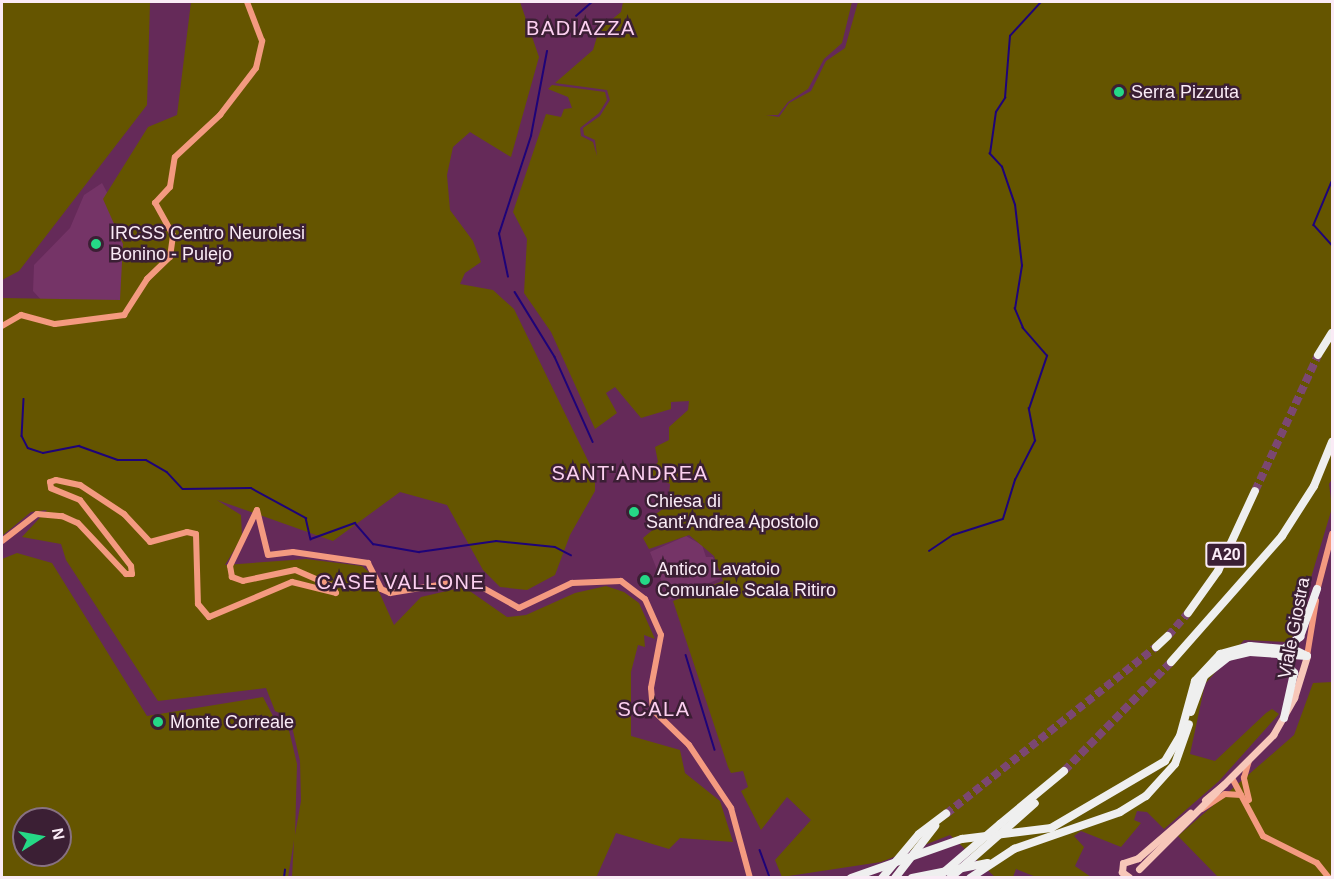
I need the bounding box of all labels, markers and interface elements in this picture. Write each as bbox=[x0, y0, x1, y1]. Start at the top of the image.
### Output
district label: BADIAZZA bbox=[526, 16, 636, 40]
place label: Serra Pizzuta bbox=[1131, 81, 1239, 103]
marker: Serra Pizzuta bbox=[1112, 85, 1126, 99]
place label: IRCSS Centro Neurolesi Bonino - Pulejo bbox=[110, 223, 305, 266]
marker: IRCSS Centro Neurolesi Bonino - Pulejo bbox=[87, 235, 105, 253]
district label: SANT'ANDREA bbox=[551, 461, 709, 485]
place label: Chiesa di Sant'Andrea Apostolo bbox=[646, 491, 820, 534]
marker: Chiesa di Sant'Andrea Apostolo bbox=[627, 505, 641, 519]
road number: A20 bbox=[1205, 542, 1247, 568]
place label: Antico Lavatoio Comunale Scala Ritiro bbox=[657, 559, 836, 602]
district label: CASE VALLONE bbox=[317, 570, 485, 594]
marker: Antico Lavatoio Comunale Scala Ritiro bbox=[638, 573, 652, 587]
street label: Viale Giostra bbox=[1274, 576, 1314, 680]
district label: SCALA bbox=[617, 697, 691, 721]
place label: Monte Correale bbox=[170, 711, 294, 733]
marker: Monte Correale bbox=[151, 715, 165, 729]
north arrow bbox=[12, 807, 72, 867]
text: N bbox=[49, 827, 68, 841]

